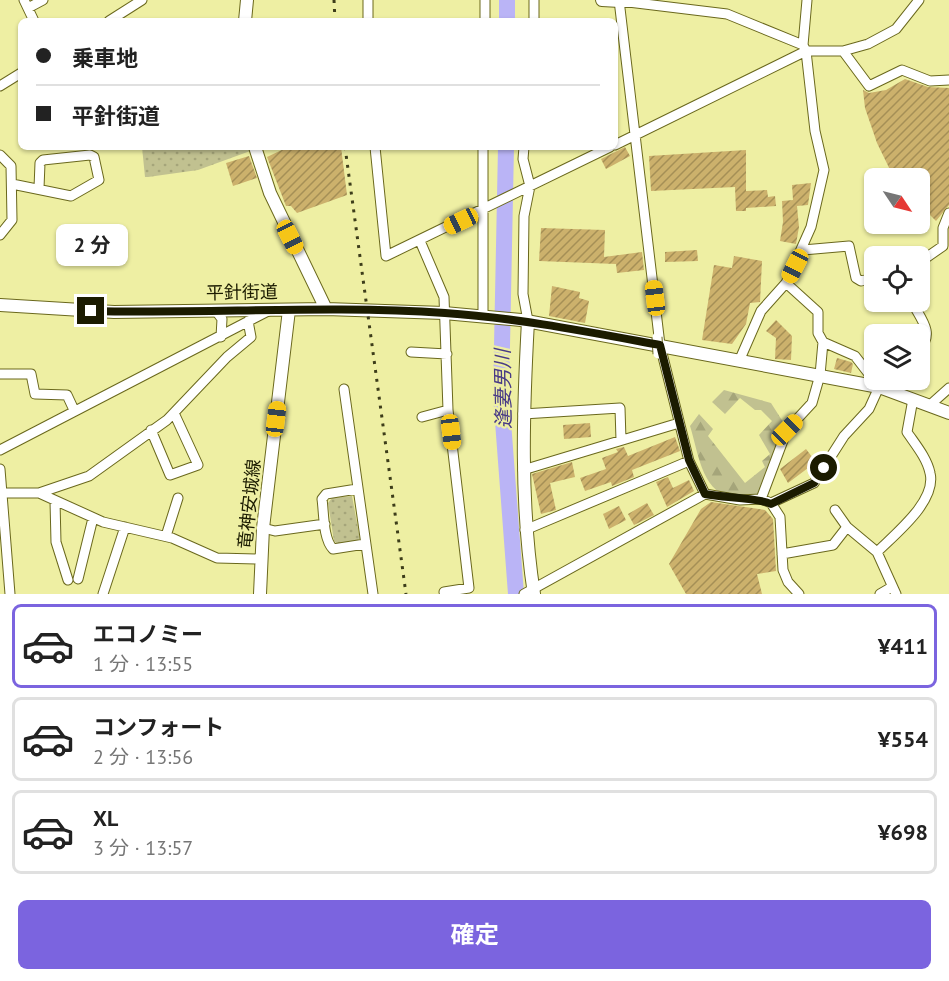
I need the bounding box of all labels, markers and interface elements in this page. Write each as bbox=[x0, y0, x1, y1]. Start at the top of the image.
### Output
text: 乗車地 bbox=[72, 44, 138, 72]
text: 平針街道 bbox=[72, 102, 160, 130]
north arrow bbox=[864, 168, 930, 234]
map controls bbox=[864, 168, 930, 390]
car bbox=[441, 205, 481, 237]
car bbox=[274, 217, 306, 257]
callout: 2 分 bbox=[55, 224, 127, 266]
text: 2 分 bbox=[74, 232, 110, 258]
car bbox=[779, 246, 811, 286]
button: locate bbox=[864, 246, 930, 312]
car bbox=[644, 279, 666, 317]
street label: 平針街道 bbox=[206, 280, 278, 304]
route end bbox=[77, 297, 104, 324]
button: layers bbox=[864, 324, 930, 390]
water label: 逢妻男川 bbox=[489, 347, 517, 429]
car bbox=[265, 400, 287, 438]
car bbox=[768, 411, 806, 449]
car bbox=[440, 413, 462, 451]
route start bbox=[810, 454, 837, 481]
street label: 竜神安城線 bbox=[233, 458, 265, 550]
icon: car bbox=[21, 619, 75, 673]
text: エコノミー bbox=[93, 620, 203, 648]
text: ¥411 bbox=[878, 632, 928, 660]
text: 1 分 · 13:55 bbox=[93, 651, 193, 677]
icon: car bbox=[21, 712, 75, 766]
text: コンフォート bbox=[93, 713, 224, 741]
text: ¥554 bbox=[878, 725, 928, 753]
text: 2 分 · 13:56 bbox=[93, 744, 193, 770]
text: XL bbox=[93, 804, 118, 832]
icon: car bbox=[21, 805, 75, 859]
text: ¥698 bbox=[878, 818, 928, 846]
text: 3 分 · 13:57 bbox=[93, 835, 193, 861]
button: 確定 bbox=[18, 900, 931, 969]

